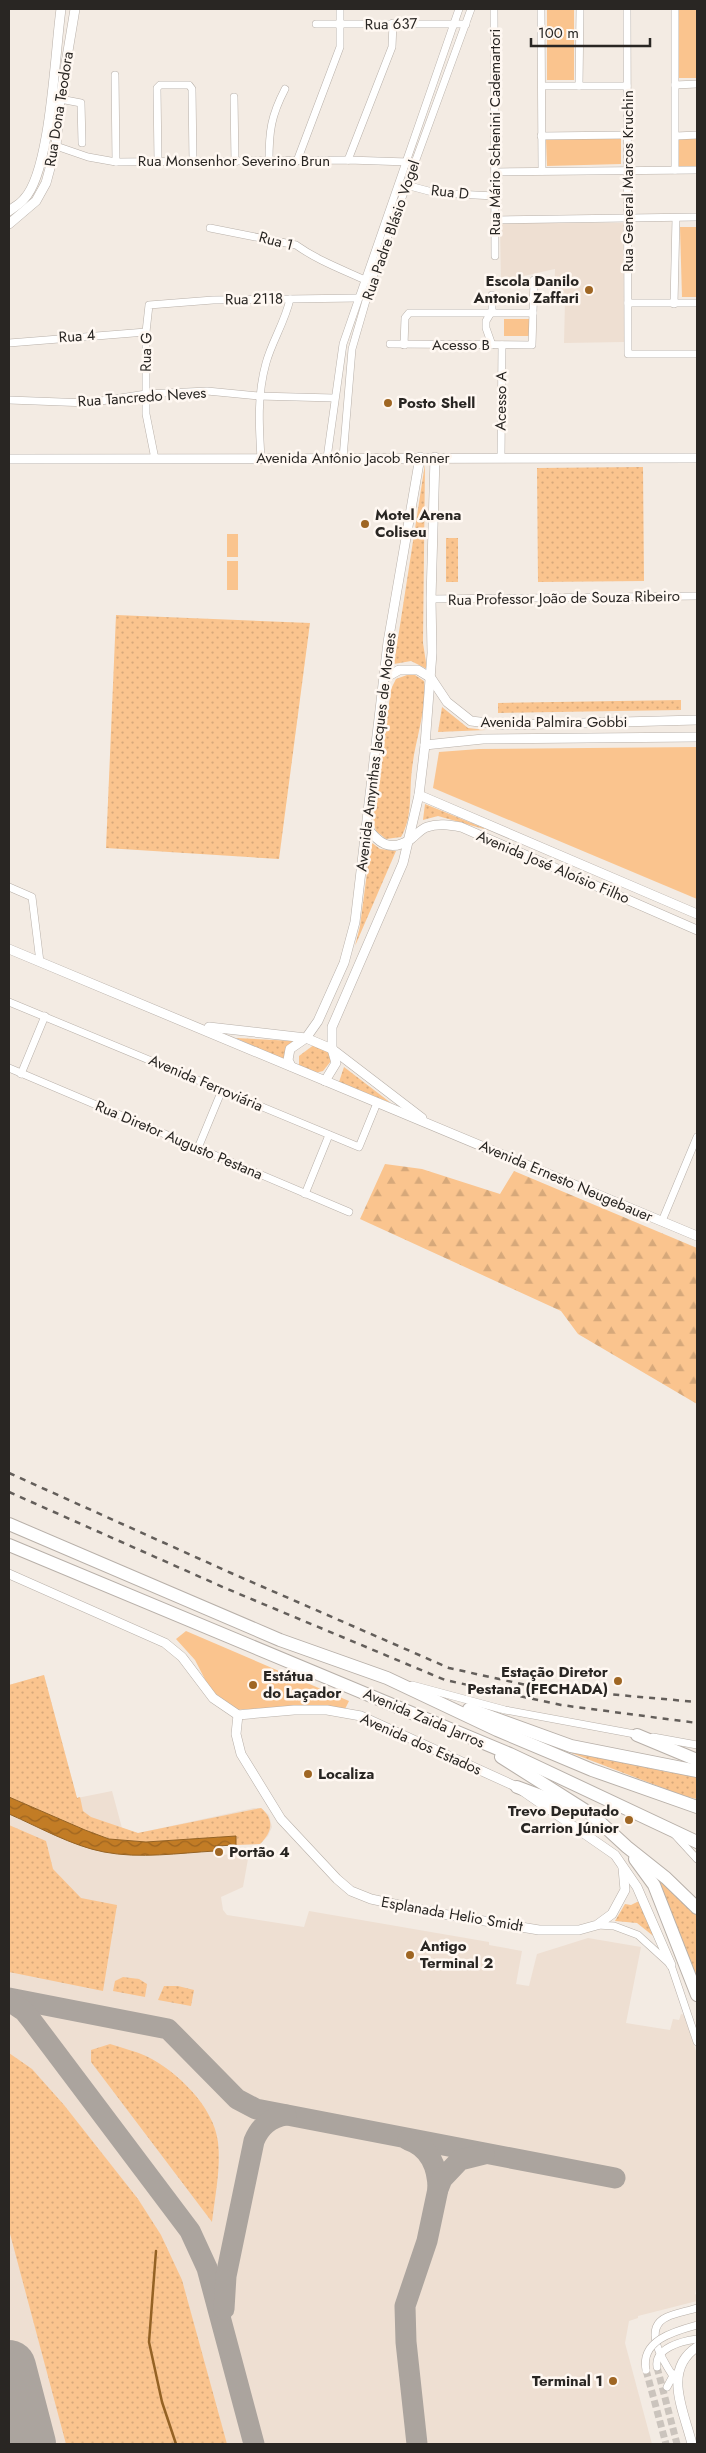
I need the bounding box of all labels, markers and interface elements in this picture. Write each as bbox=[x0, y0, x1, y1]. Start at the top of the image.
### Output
street label: Rua 637 bbox=[365, 13, 418, 35]
scale bar bbox=[531, 15, 650, 47]
text: 100 m bbox=[538, 22, 579, 44]
street label: Rua Mário Schenini Cademartori bbox=[484, 29, 506, 235]
street label: Rua Dona Teodora bbox=[39, 50, 79, 168]
street label: Rua General Marcos Kruchin bbox=[617, 90, 639, 272]
street label: Rua Monsenhor Severino Brun bbox=[138, 150, 330, 172]
street label: Rua Padre Blásio Vogel bbox=[357, 157, 425, 303]
street label: Rua D bbox=[430, 179, 470, 205]
street label: Rua 1 bbox=[256, 226, 296, 256]
place label: Escola Danilo Antonio Zaffari bbox=[473, 270, 579, 309]
marker: Escola Danilo Antonio Zaffari bbox=[583, 284, 595, 296]
street label: Rua 2118 bbox=[225, 287, 283, 311]
street label: Rua 4 bbox=[58, 324, 96, 348]
street label: Rua G bbox=[135, 332, 157, 372]
street label: Acesso B bbox=[432, 334, 490, 356]
street label: Acesso A bbox=[489, 371, 513, 431]
street label: Rua Tancredo Neves bbox=[77, 382, 207, 412]
place label: Posto Shell bbox=[398, 392, 475, 414]
marker: Posto Shell bbox=[382, 397, 394, 409]
street label: Avenida Antônio Jacob Renner bbox=[256, 447, 450, 469]
place label: Motel Arena Coliseu bbox=[375, 504, 461, 543]
marker: Motel Arena Coliseu bbox=[359, 518, 371, 530]
street label: Rua Professor João de Souza Ribeiro bbox=[448, 585, 680, 611]
street label: Avenida Amynthas Jacques de Moraes bbox=[350, 631, 402, 873]
street label: Avenida Palmira Gobbi bbox=[480, 711, 628, 733]
street label: Avenida José Aloísio Filho bbox=[473, 825, 633, 909]
street label: Avenida Ferroviária bbox=[145, 1049, 267, 1117]
street label: Rua Diretor Augusto Pestana bbox=[92, 1095, 266, 1185]
street label: Avenida Ernesto Neugebauer bbox=[476, 1134, 657, 1228]
place label: Estação Diretor Pestana (FECHADA) bbox=[467, 1661, 609, 1700]
place label: Estátua do Laçador bbox=[263, 1665, 342, 1704]
marker: Estação Diretor Pestana (FECHADA) bbox=[612, 1675, 624, 1687]
marker: Estátua do Laçador bbox=[247, 1679, 259, 1691]
street label: Avenida Zaida Jarros bbox=[360, 1682, 488, 1754]
street label: Avenida dos Estados bbox=[357, 1707, 485, 1781]
place label: Localiza bbox=[318, 1763, 374, 1785]
marker: Localiza bbox=[302, 1768, 314, 1780]
place label: Trevo Deputado Carrion Júnior bbox=[508, 1800, 620, 1839]
marker: Trevo Deputado Carrion Júnior bbox=[623, 1814, 635, 1826]
place label: Portão 4 bbox=[229, 1841, 290, 1863]
marker: Portão 4 bbox=[213, 1846, 225, 1858]
street label: Esplanada Helio Smidt bbox=[380, 1891, 525, 1937]
place label: Antigo Terminal 2 bbox=[419, 1935, 493, 1974]
marker: Antigo Terminal 2 bbox=[404, 1949, 416, 1961]
place label: Terminal 1 bbox=[532, 2370, 603, 2392]
marker: Terminal 1 bbox=[607, 2375, 619, 2387]

